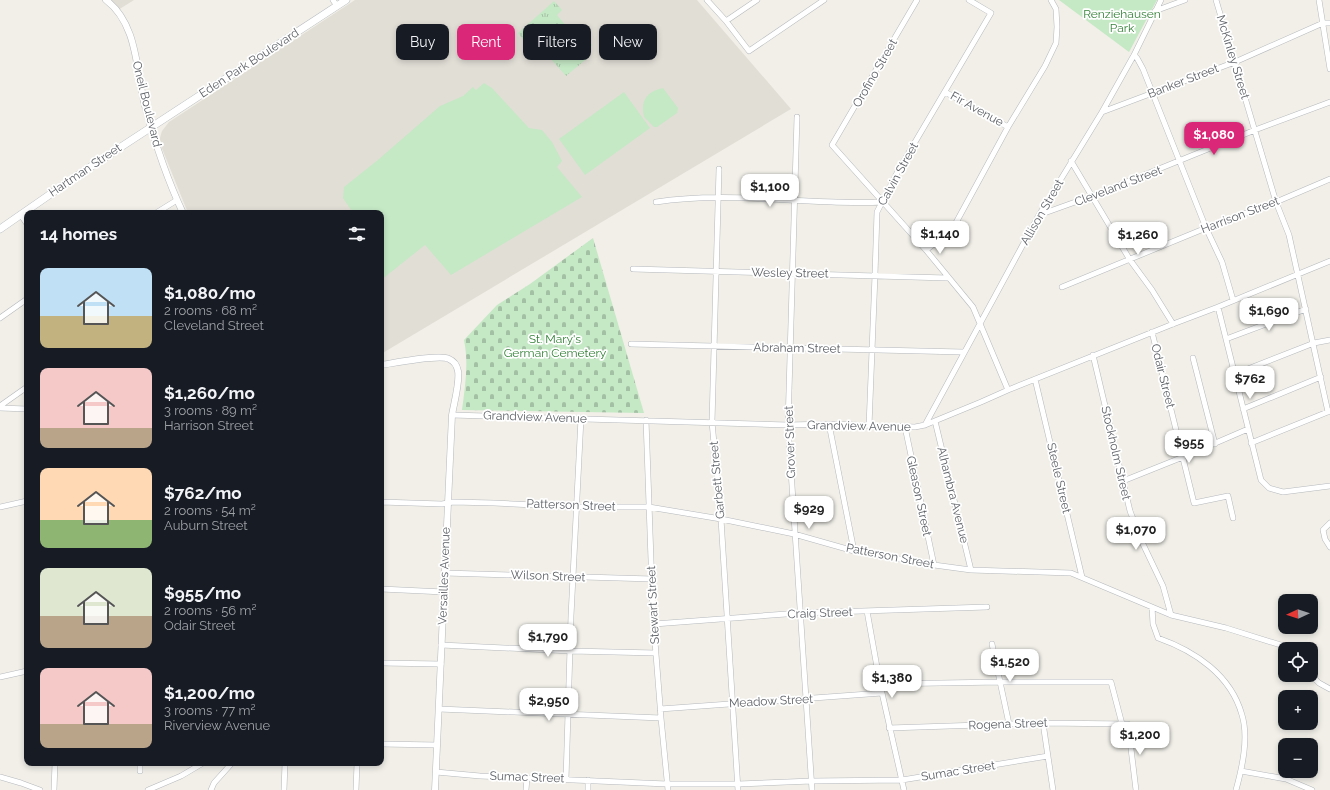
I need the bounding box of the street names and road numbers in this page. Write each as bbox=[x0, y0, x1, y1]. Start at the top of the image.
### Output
street label: McKinley Street bbox=[1214, 13, 1252, 101]
street label: Eden Park Boulevard bbox=[197, 26, 301, 100]
street label: Orofino Street bbox=[850, 36, 900, 110]
street label: Oneil Boulevard bbox=[130, 59, 164, 149]
street label: Banker Street bbox=[1146, 61, 1220, 101]
street label: Fir Avenue bbox=[948, 89, 1006, 129]
street label: Calvin Street bbox=[875, 140, 921, 208]
street label: Hartman Street bbox=[46, 141, 124, 199]
street label: Cleveland Street bbox=[1072, 163, 1164, 209]
street label: Allison Street bbox=[1018, 177, 1066, 247]
street label: Harrison Street bbox=[1199, 194, 1281, 236]
street label: Wesley Street bbox=[751, 265, 829, 281]
street label: Abraham Street bbox=[753, 340, 841, 356]
street label: Odair Street bbox=[1148, 342, 1178, 410]
street label: Grover Street bbox=[782, 405, 798, 479]
street label: Stockholm Street bbox=[1098, 405, 1134, 501]
street label: Grandview Avenue bbox=[483, 408, 587, 426]
street label: Grandview Avenue bbox=[807, 418, 911, 434]
street label: Garbett Street bbox=[707, 440, 727, 520]
street label: Steele Street bbox=[1044, 441, 1074, 515]
street label: Alhambra Avenue bbox=[934, 445, 972, 545]
street label: Gleason Street bbox=[904, 455, 934, 537]
street label: Patterson Street bbox=[526, 496, 616, 514]
street label: Versailles Avenue bbox=[435, 527, 453, 625]
street label: Patterson Street bbox=[845, 541, 935, 571]
street label: Stewart Street bbox=[644, 565, 662, 645]
street label: Wilson Street bbox=[510, 568, 586, 584]
street label: Craig Street bbox=[787, 605, 853, 621]
street label: Meadow Street bbox=[729, 692, 813, 710]
street label: Rogena Street bbox=[968, 716, 1048, 732]
street label: Sumac Street bbox=[920, 758, 996, 784]
street label: Sumac Street bbox=[489, 769, 565, 785]

